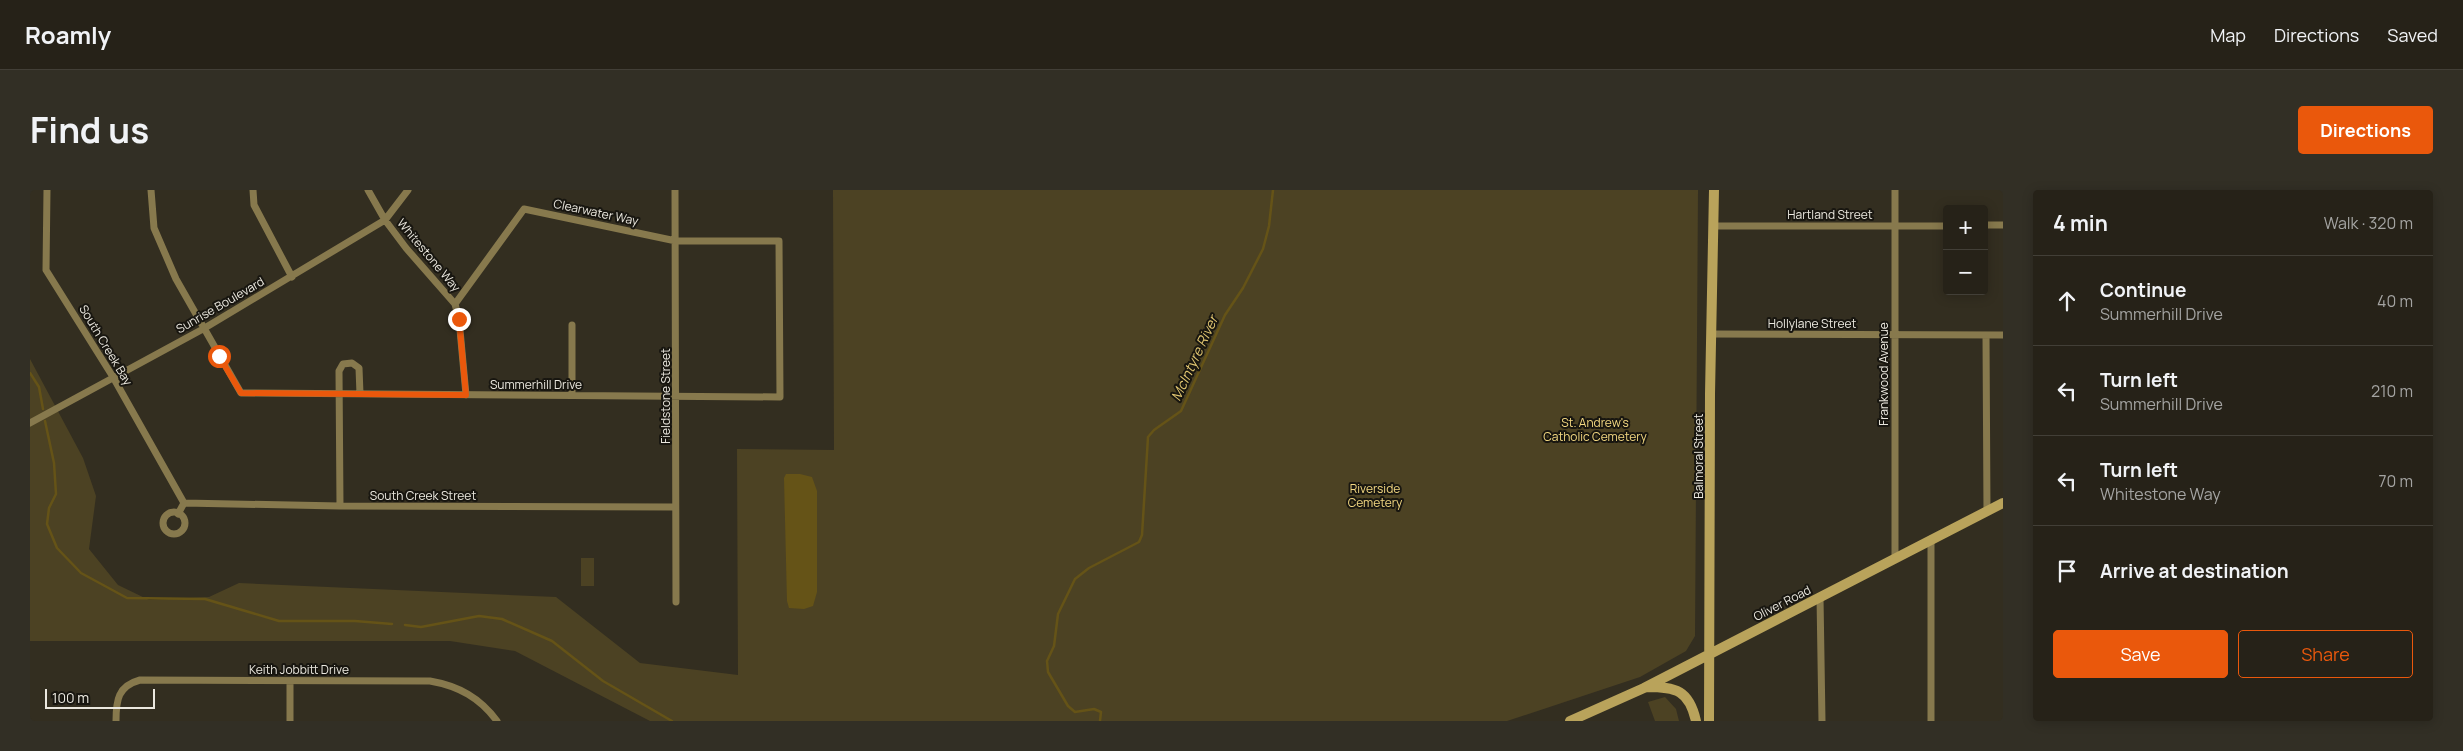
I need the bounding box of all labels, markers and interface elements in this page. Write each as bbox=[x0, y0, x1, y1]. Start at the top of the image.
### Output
text: Roamly bbox=[25, 18, 111, 51]
text: Map bbox=[2210, 23, 2246, 47]
text: Directions bbox=[2274, 23, 2359, 47]
text: Saved bbox=[2387, 23, 2438, 47]
text: Find us bbox=[30, 106, 149, 154]
button: Directions bbox=[2298, 106, 2433, 154]
street label: Clearwater Way bbox=[552, 195, 641, 229]
map controls bbox=[1943, 205, 1988, 295]
button: + bbox=[1943, 205, 1988, 250]
street label: Hartland Street bbox=[1787, 206, 1873, 223]
text: 4 min bbox=[2053, 209, 2108, 237]
text: Walk · 320 m bbox=[2324, 212, 2413, 234]
street label: Whitestone Way bbox=[393, 215, 465, 296]
button: − bbox=[1943, 250, 1988, 295]
street label: Sunrise Boulevard bbox=[173, 273, 267, 337]
text: Continue bbox=[2100, 277, 2186, 303]
icon: ahead bbox=[2053, 287, 2081, 315]
text: 40 m bbox=[2377, 290, 2413, 312]
street label: South Creek Bay bbox=[75, 302, 137, 389]
text: Summerhill Drive bbox=[2100, 303, 2223, 325]
route end bbox=[448, 308, 471, 331]
water label: McIntyre River bbox=[1166, 311, 1223, 404]
street label: Hollylane Street bbox=[1768, 315, 1856, 332]
street label: Frankwood Avenue bbox=[1875, 322, 1892, 426]
route start bbox=[208, 345, 231, 368]
street label: Fieldstone Street bbox=[657, 348, 674, 444]
text: Turn left bbox=[2100, 367, 2178, 393]
street label: Summerhill Drive bbox=[490, 376, 582, 393]
icon: left bbox=[2053, 377, 2081, 405]
text: 210 m bbox=[2371, 380, 2413, 402]
text: Summerhill Drive bbox=[2100, 393, 2223, 415]
street label: Balmoral Street bbox=[1690, 413, 1707, 499]
park label: St. Andrew's Catholic Cemetery bbox=[1543, 414, 1647, 445]
text: Turn left bbox=[2100, 457, 2178, 483]
icon: left bbox=[2053, 467, 2081, 495]
text: 70 m bbox=[2378, 470, 2413, 492]
park label: Riverside Cemetery bbox=[1348, 480, 1403, 511]
text: Whitestone Way bbox=[2100, 483, 2221, 505]
street label: South Creek Street bbox=[370, 487, 476, 504]
icon: arrive bbox=[2053, 557, 2081, 585]
text: Arrive at destination bbox=[2100, 558, 2289, 584]
street label: Oliver Road bbox=[1750, 581, 1814, 625]
button: Save bbox=[2053, 630, 2228, 678]
button: Share bbox=[2238, 630, 2413, 678]
street label: Keith Jobbitt Drive bbox=[249, 661, 349, 678]
scale bar bbox=[45, 686, 155, 709]
text: 100 m bbox=[52, 688, 89, 707]

